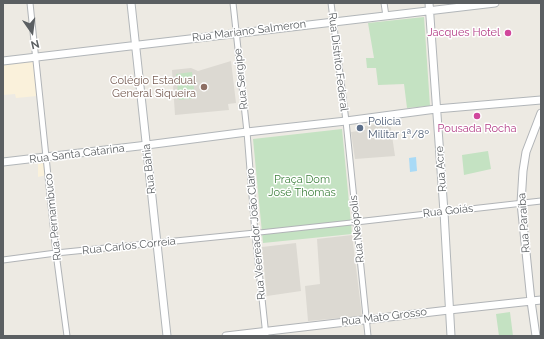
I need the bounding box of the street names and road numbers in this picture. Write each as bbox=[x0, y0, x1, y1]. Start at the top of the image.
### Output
street label: Rua Distrito Federal bbox=[325, 12, 351, 112]
street label: Rua Mariano Salmeron bbox=[191, 17, 307, 45]
street label: Rua Sergipe bbox=[231, 48, 251, 110]
street label: Rua Santa Catarina bbox=[29, 142, 125, 166]
street label: Rua Bahia bbox=[140, 143, 158, 195]
street label: Rua Acre bbox=[433, 146, 449, 192]
street label: Rua Veereador João Claro bbox=[244, 168, 268, 300]
street label: Rua Pernambuco bbox=[42, 173, 64, 261]
street label: Rua Paraíba bbox=[515, 193, 533, 253]
street label: Rua Neópolis bbox=[347, 195, 367, 263]
street label: Rua Goiás bbox=[422, 202, 474, 220]
street label: Rua Carlos Correia bbox=[82, 235, 176, 257]
street label: Rua Mato Grosso bbox=[340, 305, 428, 329]

